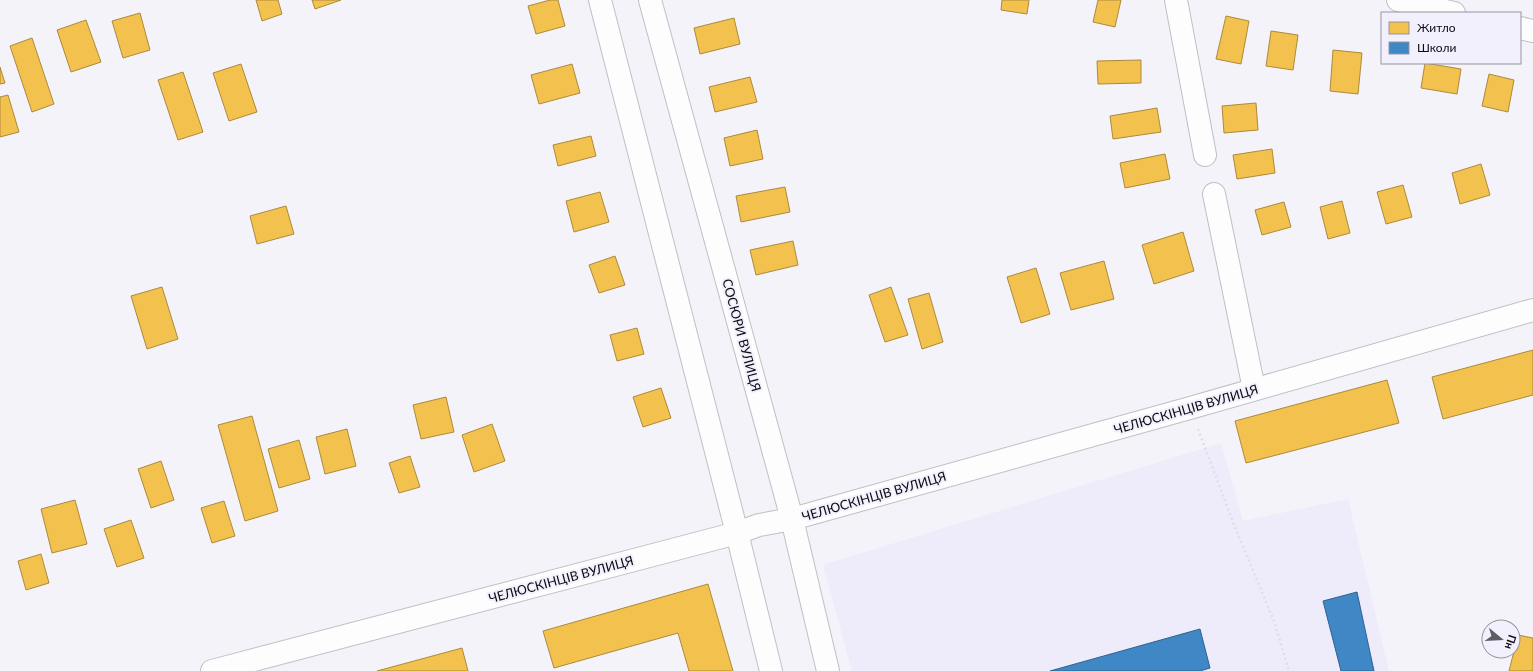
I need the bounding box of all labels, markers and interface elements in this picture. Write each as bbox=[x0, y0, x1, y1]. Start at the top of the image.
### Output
legend bbox=[1381, 12, 1521, 64]
text: Житло bbox=[1417, 20, 1456, 35]
text: Школи bbox=[1417, 40, 1456, 55]
street label: СОСЮРИ ВУЛИЦЯ bbox=[719, 277, 765, 393]
street label: ЧЕЛЮСКІНЦІВ ВУЛИЦЯ bbox=[1112, 381, 1260, 437]
street label: ЧЕЛЮСКІНЦІВ ВУЛИЦЯ bbox=[800, 468, 948, 524]
street label: ЧЕЛЮСКІНЦІВ ВУЛИЦЯ bbox=[487, 552, 635, 606]
north arrow bbox=[1481, 619, 1521, 659]
text: Пн bbox=[1503, 633, 1519, 651]

